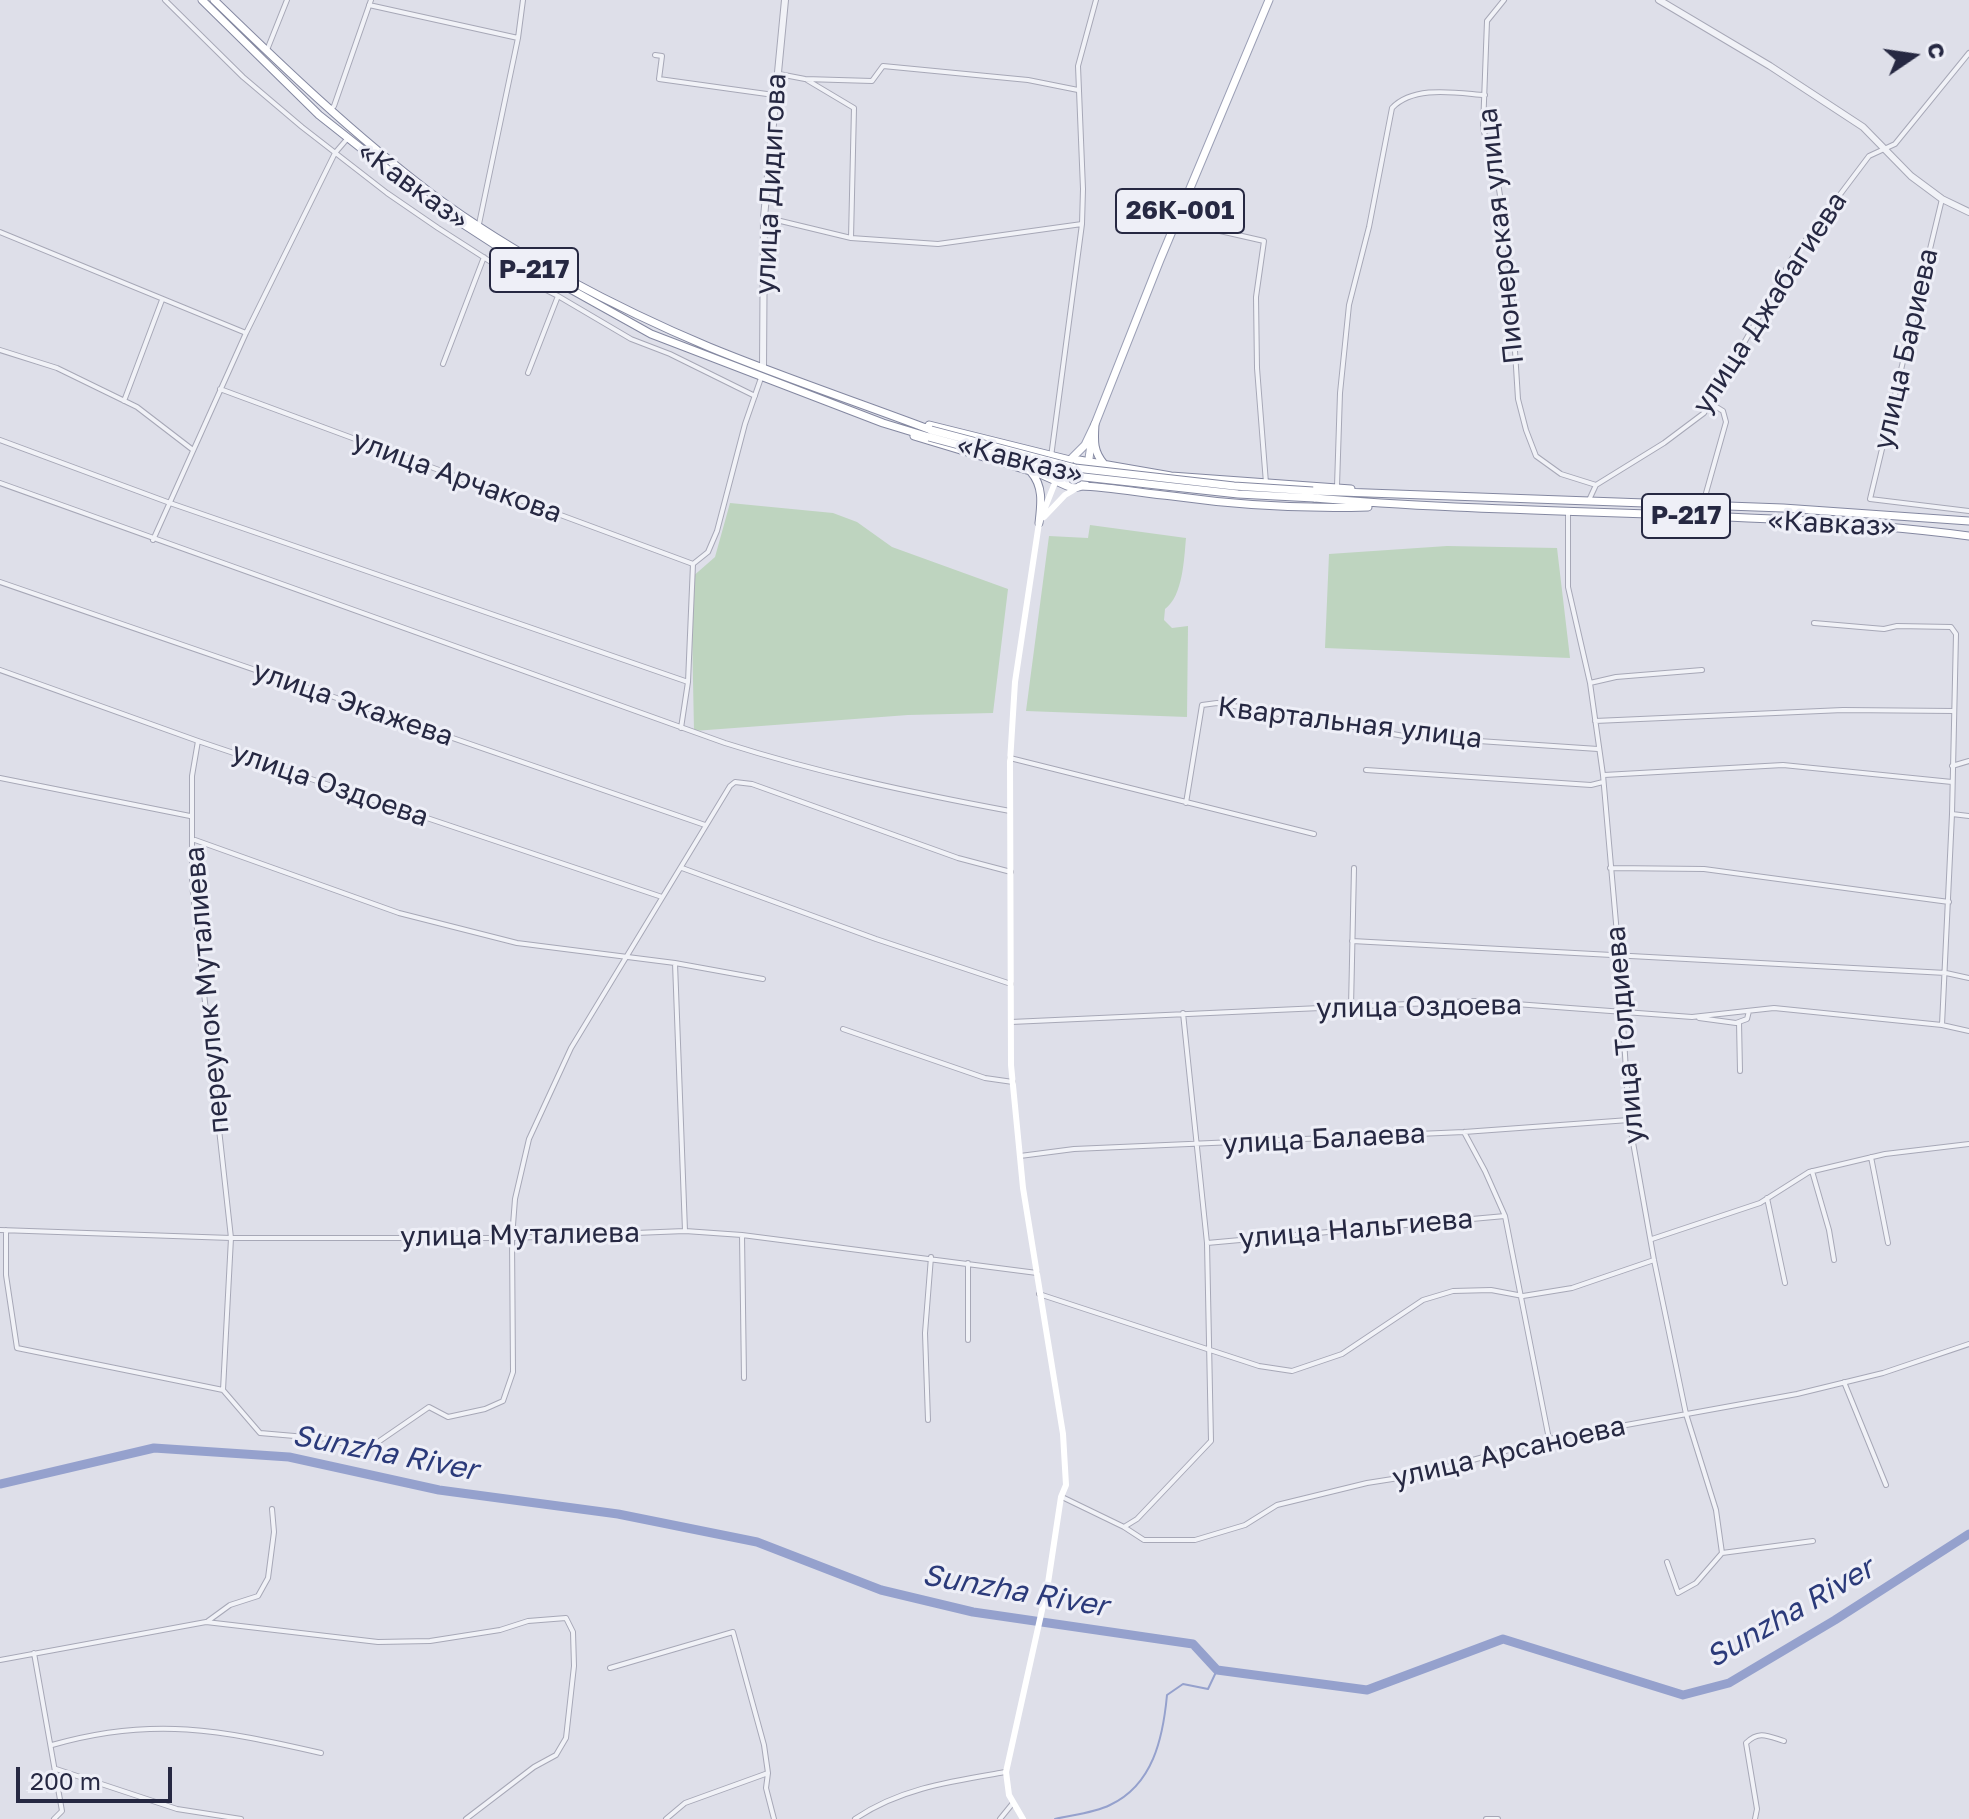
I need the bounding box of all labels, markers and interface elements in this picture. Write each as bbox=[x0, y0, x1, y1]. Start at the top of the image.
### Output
north arrow bbox=[1873, 16, 1953, 96]
text: С bbox=[1922, 40, 1952, 61]
street label: улица Дидигова bbox=[748, 72, 794, 296]
street label: Пионерская улица bbox=[1471, 106, 1531, 366]
street label: «Кавказ» bbox=[351, 135, 475, 237]
street label: улица Джабагиева bbox=[1686, 186, 1854, 420]
road number: 26К-001 bbox=[1116, 189, 1244, 233]
street label: улица Бариева bbox=[1866, 245, 1946, 453]
road number: Р-217 bbox=[490, 248, 578, 292]
street label: улица Арчакова bbox=[348, 424, 566, 530]
street label: «Кавказ» bbox=[954, 428, 1086, 492]
road number: Р-217 bbox=[1642, 494, 1730, 538]
street label: «Кавказ» bbox=[1767, 504, 1897, 544]
street label: улица Экажева bbox=[249, 654, 457, 754]
street label: Квартальная улица bbox=[1216, 690, 1484, 756]
street label: улица Оздоева bbox=[227, 736, 433, 834]
street label: переулок Муталиева bbox=[178, 845, 236, 1135]
street label: улица Толдиева bbox=[1599, 925, 1651, 1145]
street label: улица Оздоева bbox=[1316, 988, 1522, 1026]
street label: улица Балаева bbox=[1221, 1117, 1427, 1161]
street label: улица Нальгиева bbox=[1237, 1202, 1475, 1256]
street label: улица Муталиева bbox=[400, 1216, 640, 1254]
street label: улица Арсаноева bbox=[1389, 1409, 1629, 1495]
water label: Sunzha River bbox=[289, 1417, 481, 1489]
water label: Sunzha River bbox=[1700, 1550, 1880, 1676]
water label: Sunzha River bbox=[919, 1557, 1111, 1625]
scale bar bbox=[20, 1751, 176, 1801]
text: 200 m bbox=[30, 1766, 101, 1795]

